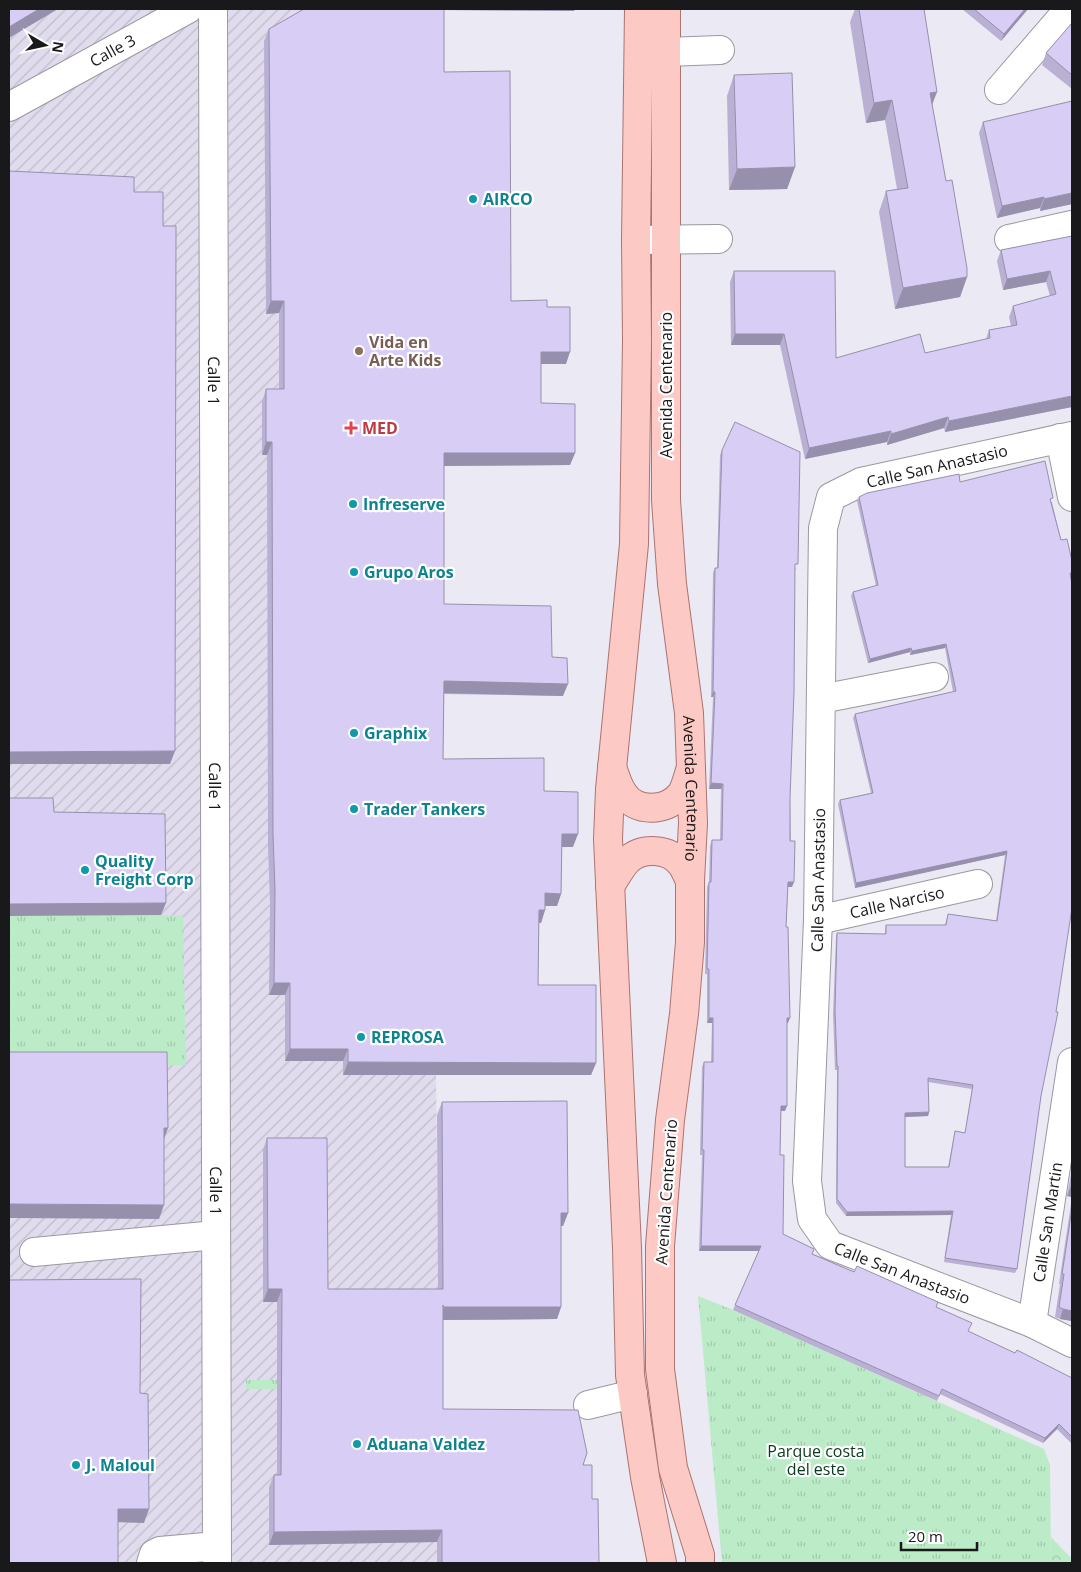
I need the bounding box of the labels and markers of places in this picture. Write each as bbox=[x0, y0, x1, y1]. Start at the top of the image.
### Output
place label: AIRCO bbox=[483, 188, 533, 210]
marker: AIRCO bbox=[467, 193, 479, 205]
place label: Vida en Arte Kids bbox=[369, 331, 441, 371]
marker: Vida en Arte Kids bbox=[353, 345, 365, 357]
place label: MED bbox=[362, 417, 398, 439]
marker: MED bbox=[344, 421, 358, 435]
place label: Infreserve bbox=[363, 493, 445, 515]
marker: Infreserve bbox=[347, 498, 359, 510]
place label: Grupo Aros bbox=[364, 561, 454, 583]
marker: Grupo Aros bbox=[348, 566, 360, 578]
place label: Graphix bbox=[364, 722, 428, 744]
marker: Graphix bbox=[348, 727, 360, 739]
place label: Trader Tankers bbox=[364, 798, 485, 820]
marker: Trader Tankers bbox=[348, 803, 360, 815]
place label: Quality Freight Corp bbox=[95, 850, 194, 890]
marker: Quality Freight Corp bbox=[79, 864, 91, 876]
place label: REPROSA bbox=[371, 1026, 445, 1048]
marker: REPROSA bbox=[355, 1031, 367, 1043]
place label: Aduana Valdez bbox=[367, 1433, 485, 1455]
marker: Aduana Valdez bbox=[351, 1438, 363, 1450]
place label: J. Maloul bbox=[84, 1454, 155, 1476]
marker: J. Maloul bbox=[70, 1459, 82, 1471]

